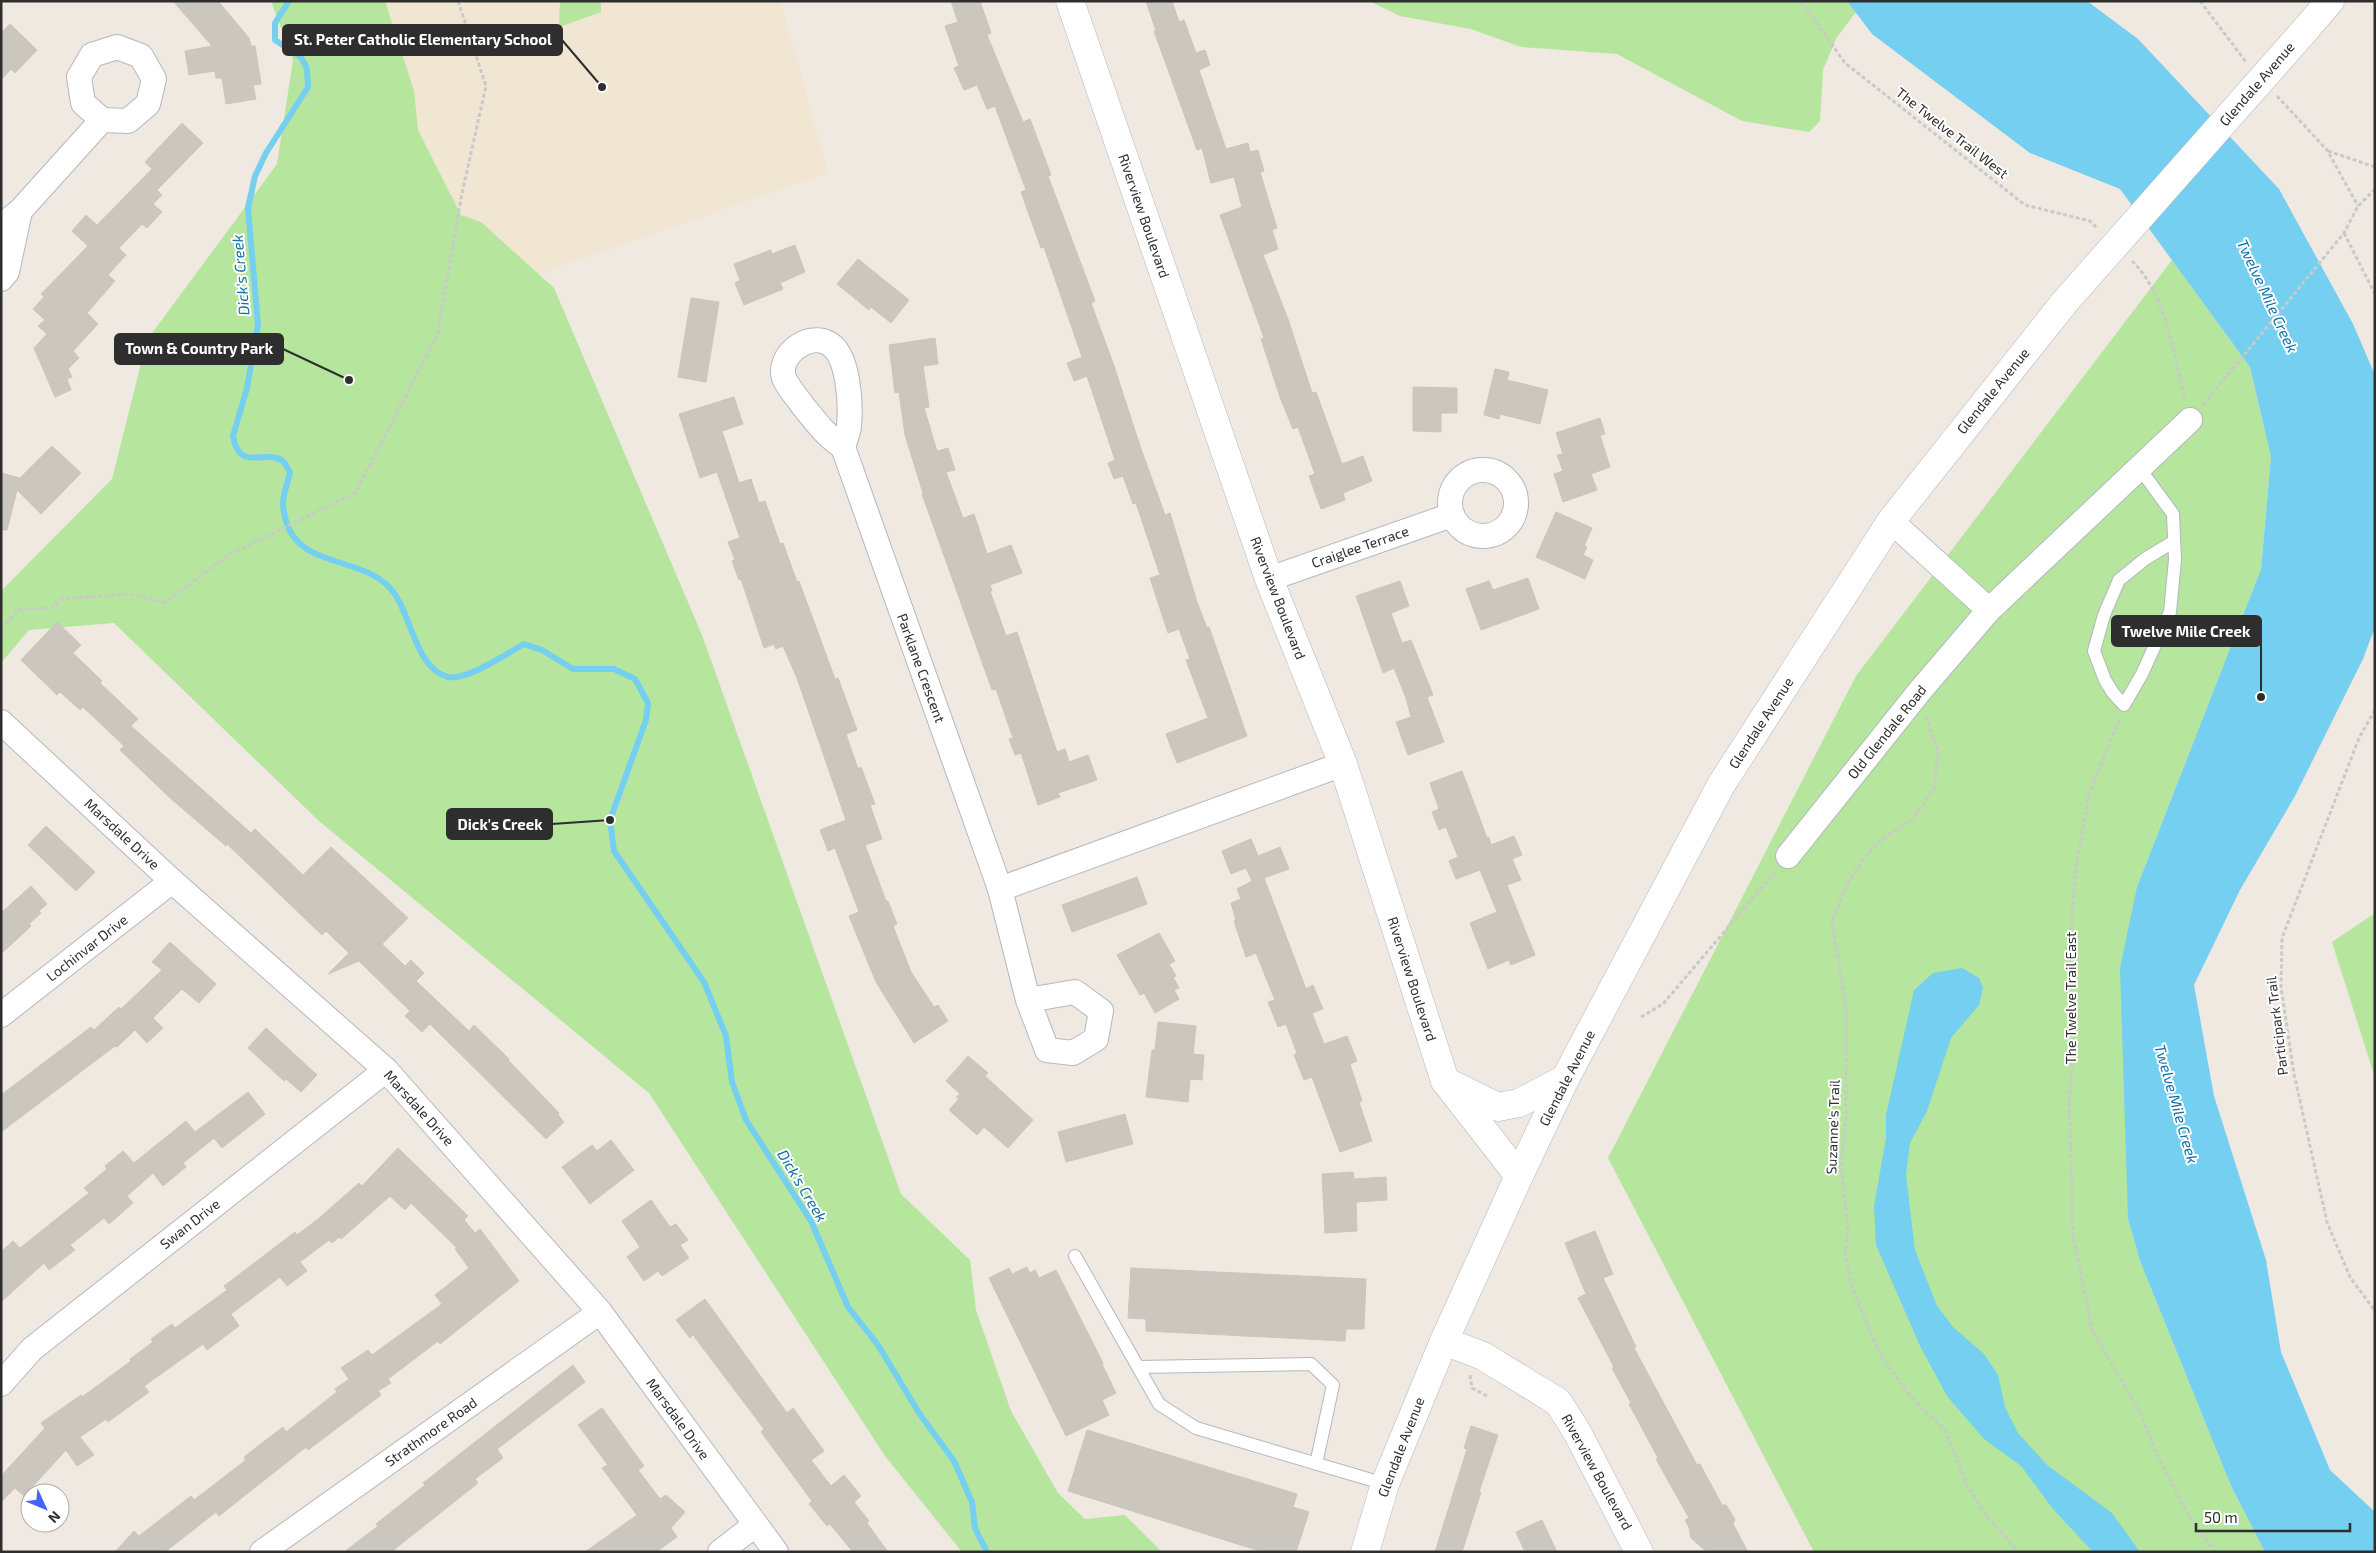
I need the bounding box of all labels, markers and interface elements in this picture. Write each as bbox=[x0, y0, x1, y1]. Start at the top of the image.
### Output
callout: St. Peter Catholic Elementary School bbox=[283, 25, 562, 55]
text: St. Peter Catholic Elementary School bbox=[294, 30, 552, 49]
street label: Glendale Avenue bbox=[2216, 38, 2298, 129]
street label: The Twelve Trail West bbox=[1893, 84, 2012, 182]
street label: Riverview Boulevard bbox=[1115, 152, 1174, 280]
water label: Dick's Creek bbox=[227, 234, 252, 316]
water label: Twelve Mile Creek bbox=[2234, 236, 2302, 355]
callout: Town & Country Park bbox=[115, 334, 283, 364]
text: Town & Country Park bbox=[125, 339, 274, 358]
street label: Glendale Avenue bbox=[1953, 344, 2032, 437]
street label: Craiglee Terrace bbox=[1309, 522, 1411, 571]
street label: Riverview Boulevard bbox=[1247, 534, 1310, 662]
street label: Parklane Crescent bbox=[894, 611, 949, 725]
callout: Twelve Mile Creek bbox=[2112, 616, 2261, 646]
text: Twelve Mile Creek bbox=[2122, 622, 2251, 640]
street label: Glendale Avenue bbox=[1725, 674, 1796, 772]
street label: Old Glendale Road bbox=[1844, 681, 1930, 782]
street label: Marsdale Drive bbox=[81, 795, 163, 873]
callout: Dick's Creek bbox=[447, 809, 552, 839]
text: Dick's Creek bbox=[457, 815, 543, 833]
street label: Lochinvar Drive bbox=[43, 911, 131, 985]
street label: Riverview Boulevard bbox=[1384, 914, 1441, 1043]
street label: The Twelve Trail East bbox=[2062, 932, 2079, 1064]
street label: Participark Trail bbox=[2262, 975, 2291, 1077]
street label: Glendale Avenue bbox=[1535, 1027, 1598, 1129]
water label: Twelve Mile Creek bbox=[2151, 1042, 2203, 1165]
street label: Marsdale Drive bbox=[381, 1066, 458, 1149]
street label: Suzanne's Trail bbox=[1822, 1078, 1843, 1175]
water label: Dick's Creek bbox=[774, 1146, 832, 1225]
street label: Swan Drive bbox=[156, 1195, 223, 1252]
street label: Marsdale Drive bbox=[643, 1375, 714, 1463]
street label: Strathmore Road bbox=[381, 1394, 480, 1470]
street label: Glendale Avenue bbox=[1374, 1394, 1427, 1499]
street label: Riverview Boulevard bbox=[1558, 1411, 1636, 1533]
north arrow bbox=[20, 1483, 70, 1533]
scale bar bbox=[2196, 1500, 2350, 1532]
text: N bbox=[45, 1508, 64, 1527]
text: 50 m bbox=[2204, 1508, 2238, 1526]

